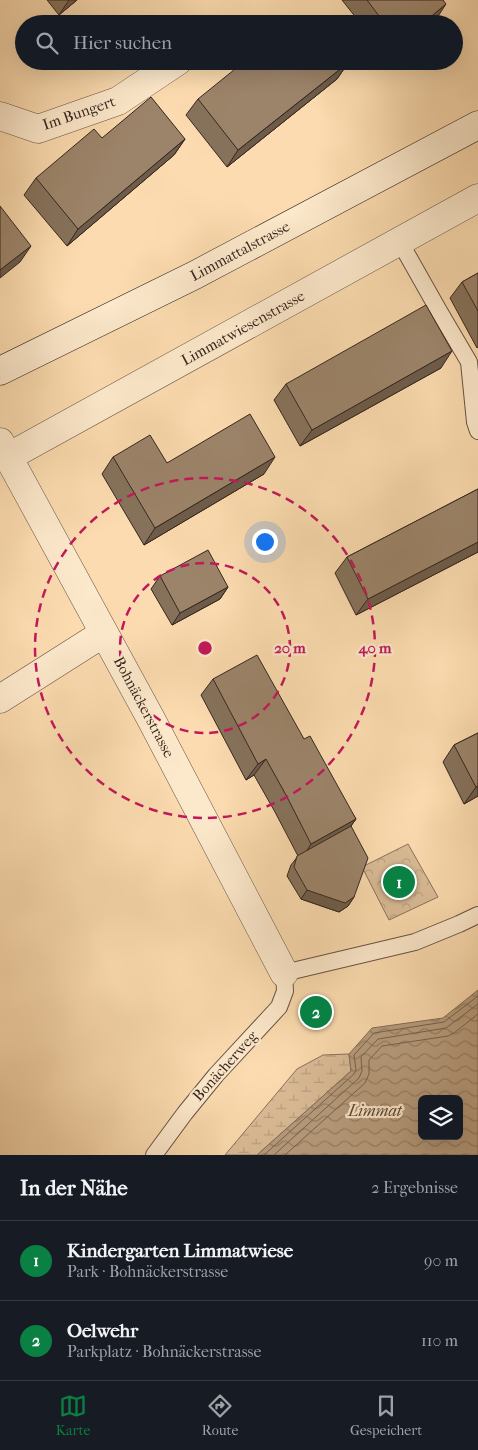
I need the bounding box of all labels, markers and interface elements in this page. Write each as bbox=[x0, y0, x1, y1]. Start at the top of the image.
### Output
search box bbox=[15, 15, 463, 70]
icon: search bbox=[33, 29, 61, 57]
text: Hier suchen bbox=[73, 32, 172, 54]
street label: Im Bungert bbox=[40, 92, 118, 134]
street label: Limmattalstrasse bbox=[187, 217, 293, 285]
street label: Limmatwiesenstrasse bbox=[178, 286, 308, 369]
your location bbox=[252, 529, 278, 555]
centre of rings bbox=[196, 639, 214, 657]
text: 20 m bbox=[274, 639, 306, 657]
text: 40 m bbox=[358, 639, 392, 657]
street label: Bohnäckerstrasse bbox=[110, 653, 178, 761]
pin: 1 bbox=[383, 863, 415, 901]
pin: 2 bbox=[300, 993, 332, 1031]
street label: Bonächerweg bbox=[189, 1027, 262, 1105]
map controls bbox=[418, 1095, 463, 1140]
button: layers bbox=[418, 1095, 463, 1140]
water label: Limmat bbox=[347, 1101, 403, 1120]
text: In der Nähe bbox=[20, 1176, 128, 1200]
text: 2 Ergebnisse bbox=[371, 1178, 458, 1197]
text: Kindergarten Limmatwiese bbox=[67, 1240, 293, 1262]
text: 1 bbox=[33, 1251, 39, 1270]
text: 90 m bbox=[424, 1251, 458, 1270]
text: Park · Bohnäckerstrasse bbox=[67, 1262, 228, 1281]
text: Oelwehr bbox=[67, 1320, 138, 1342]
text: 2 bbox=[32, 1331, 40, 1350]
text: 110 m bbox=[421, 1331, 458, 1350]
text: Parkplatz · Bohnäckerstrasse bbox=[67, 1342, 261, 1361]
tab: Karte bbox=[56, 1392, 90, 1439]
tab: Route bbox=[202, 1392, 239, 1439]
tab: Gespeichert bbox=[350, 1392, 422, 1439]

